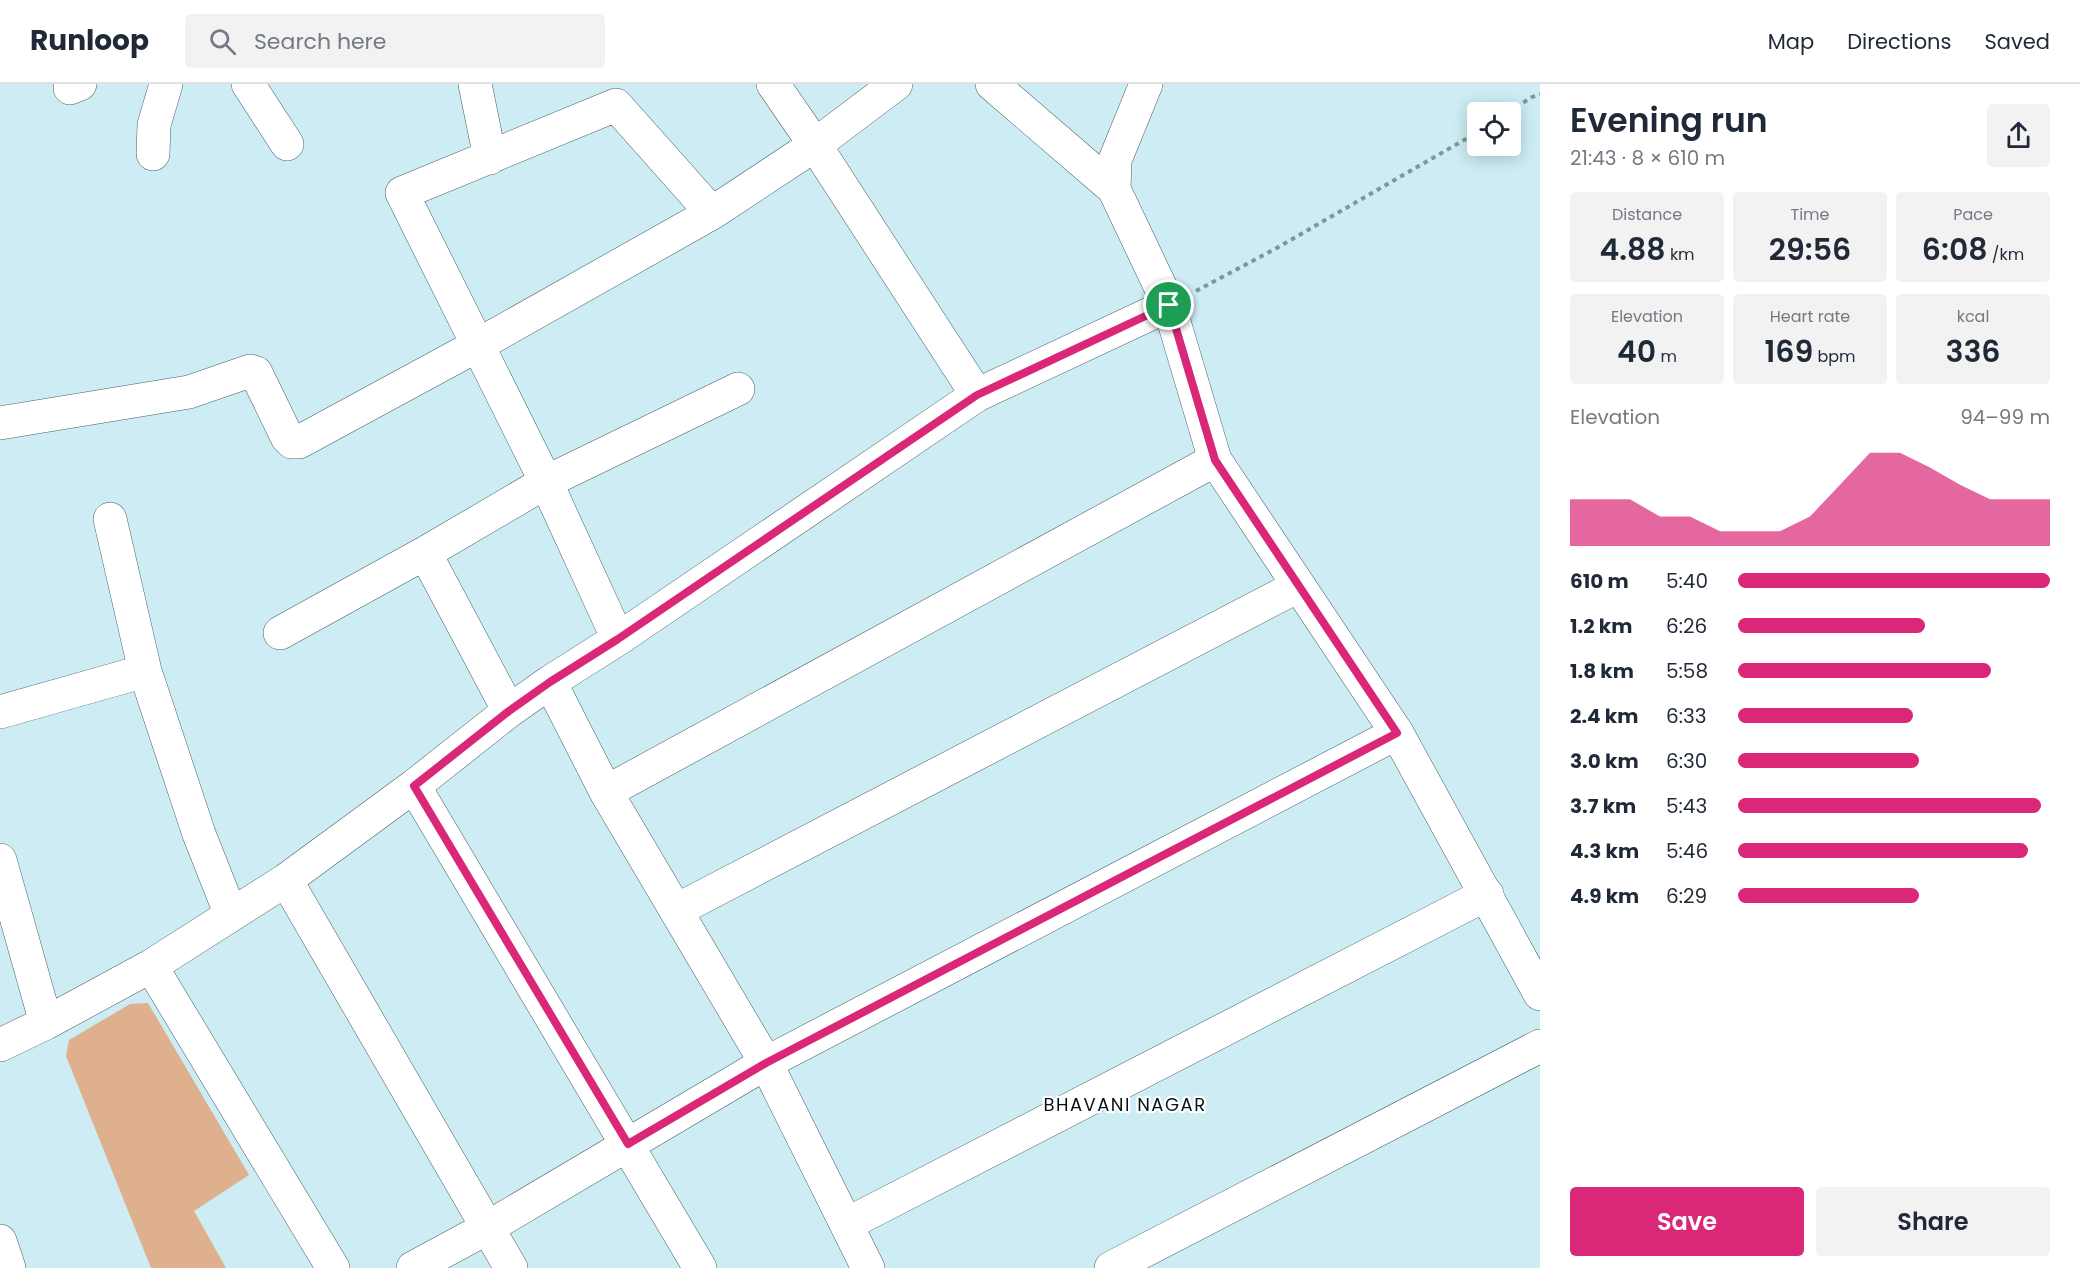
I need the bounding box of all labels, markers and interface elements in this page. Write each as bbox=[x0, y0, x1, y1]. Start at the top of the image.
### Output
search box bbox=[185, 14, 605, 68]
text: Runloop bbox=[30, 21, 149, 60]
icon: search bbox=[206, 25, 239, 58]
text: Search here bbox=[254, 26, 386, 57]
text: Map bbox=[1768, 27, 1814, 56]
text: Directions bbox=[1847, 27, 1951, 56]
text: Saved bbox=[1984, 27, 2050, 56]
text: Evening run bbox=[1570, 97, 1768, 144]
map controls bbox=[1467, 102, 1521, 156]
button: locate bbox=[1467, 102, 1521, 156]
button: share bbox=[1987, 104, 2050, 167]
text: 21:43 · 8 × 610 m bbox=[1570, 144, 1725, 172]
text: Distance bbox=[1612, 203, 1682, 226]
text: Time bbox=[1791, 203, 1830, 226]
text: Pace bbox=[1953, 203, 1993, 226]
text: 4.88 bbox=[1599, 228, 1666, 271]
text: 29:56 bbox=[1769, 228, 1851, 271]
text: 6:08 bbox=[1922, 228, 1988, 271]
text: km bbox=[1666, 243, 1695, 266]
text: /km bbox=[1988, 243, 2024, 266]
pin bbox=[1143, 279, 1194, 330]
icon: arrive bbox=[1152, 288, 1185, 321]
text: Elevation bbox=[1611, 305, 1683, 328]
text: Heart rate bbox=[1770, 305, 1850, 328]
text: kcal bbox=[1957, 305, 1989, 328]
text: 40 bbox=[1617, 330, 1656, 373]
text: 169 bbox=[1764, 330, 1813, 373]
text: 336 bbox=[1945, 330, 2001, 373]
text: m bbox=[1656, 345, 1677, 368]
text: bpm bbox=[1813, 345, 1856, 368]
text: Elevation bbox=[1570, 403, 1660, 431]
text: 94–99 m bbox=[1960, 403, 2050, 431]
text: 610 m bbox=[1570, 567, 1629, 595]
text: 5:40 bbox=[1666, 567, 1708, 595]
text: 1.2 km bbox=[1570, 612, 1632, 640]
text: 6:26 bbox=[1666, 612, 1707, 640]
text: 1.8 km bbox=[1570, 657, 1634, 685]
text: 5:58 bbox=[1666, 657, 1708, 685]
text: 2.4 km bbox=[1570, 702, 1638, 730]
text: 6:33 bbox=[1666, 702, 1707, 730]
text: 3.0 km bbox=[1570, 747, 1639, 775]
text: 6:30 bbox=[1666, 747, 1707, 775]
text: 3.7 km bbox=[1570, 792, 1636, 820]
text: 5:43 bbox=[1666, 792, 1707, 820]
text: 4.3 km bbox=[1570, 837, 1639, 865]
text: 5:46 bbox=[1666, 837, 1708, 865]
text: 4.9 km bbox=[1570, 882, 1639, 910]
text: 6:29 bbox=[1666, 882, 1707, 910]
district label: BHAVANI NAGAR bbox=[1043, 1092, 1207, 1117]
button: Save bbox=[1570, 1187, 1804, 1256]
button: Share bbox=[1816, 1187, 2050, 1256]

